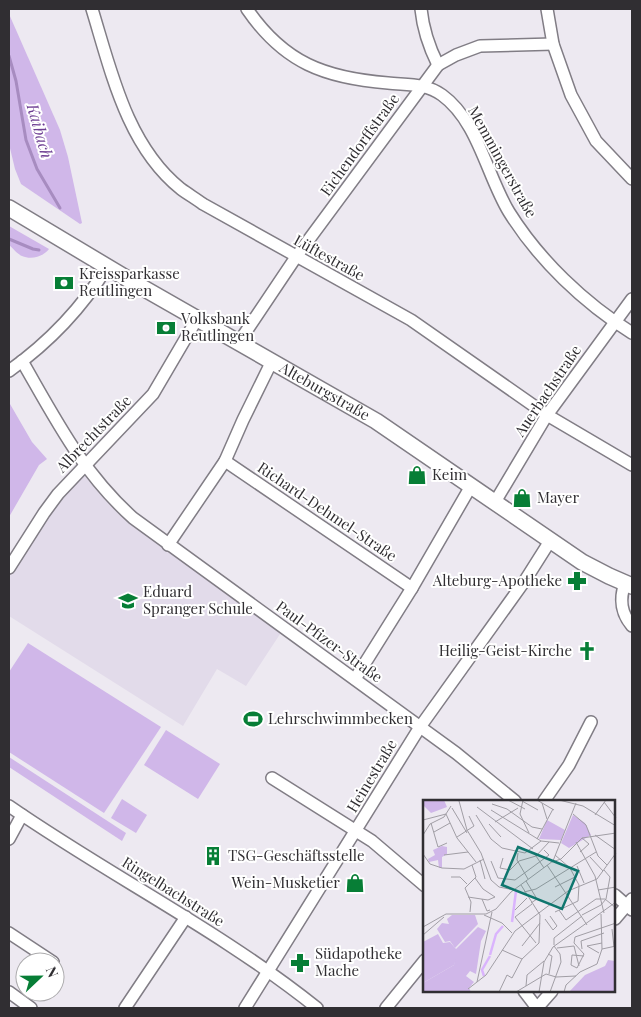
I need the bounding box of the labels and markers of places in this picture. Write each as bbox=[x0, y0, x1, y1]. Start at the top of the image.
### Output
place label: Kreissparkasse Reutlingen bbox=[79, 263, 180, 300]
bank icon: Kreissparkasse Reutlingen bbox=[53, 272, 75, 294]
place label: Volksbank Reutlingen bbox=[180, 308, 254, 345]
bank icon: Volksbank Reutlingen bbox=[155, 317, 177, 339]
shop icon: Keim bbox=[406, 464, 428, 486]
place label: Keim bbox=[432, 464, 468, 484]
shop icon: Mayer bbox=[511, 487, 533, 509]
place label: Mayer bbox=[537, 487, 579, 507]
place label: Alteburg-Apotheke bbox=[432, 570, 562, 590]
pharmacy icon: Alteburg-Apotheke bbox=[566, 570, 588, 592]
place label: Eduard Spranger Schule bbox=[143, 581, 253, 618]
school or university icon: Eduard Spranger Schule bbox=[117, 590, 139, 612]
place label: Heilig-Geist-Kirche bbox=[439, 640, 572, 660]
church icon: Heilig-Geist-Kirche bbox=[576, 640, 598, 662]
sports icon: Lehrschwimmbecken bbox=[242, 708, 264, 730]
place label: Lehrschwimmbecken bbox=[268, 708, 413, 728]
building icon: TSG-Geschäftsstelle bbox=[202, 845, 224, 867]
place label: TSG-Geschäftsstelle bbox=[228, 845, 365, 865]
place label: Wein-Musketier bbox=[230, 872, 340, 892]
shop icon: Wein-Musketier bbox=[344, 872, 366, 894]
place label: Südapotheke Mache bbox=[315, 943, 402, 980]
pharmacy icon: Südapotheke Mache bbox=[289, 952, 311, 974]

